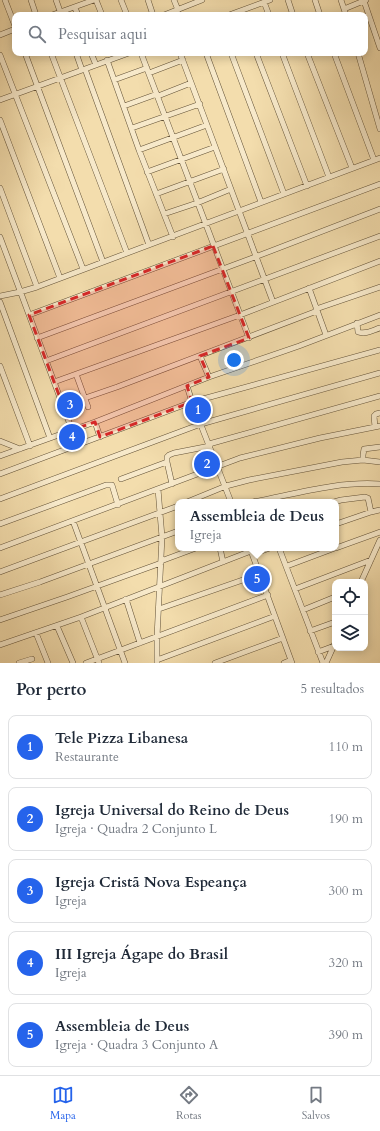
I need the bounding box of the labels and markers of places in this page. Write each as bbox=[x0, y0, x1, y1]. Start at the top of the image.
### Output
pin: 3 bbox=[57, 390, 83, 420]
pin: 1 bbox=[185, 395, 211, 425]
pin: 4 bbox=[59, 422, 85, 452]
pin: 2 bbox=[194, 449, 220, 479]
pin: 5 bbox=[244, 564, 270, 594]

